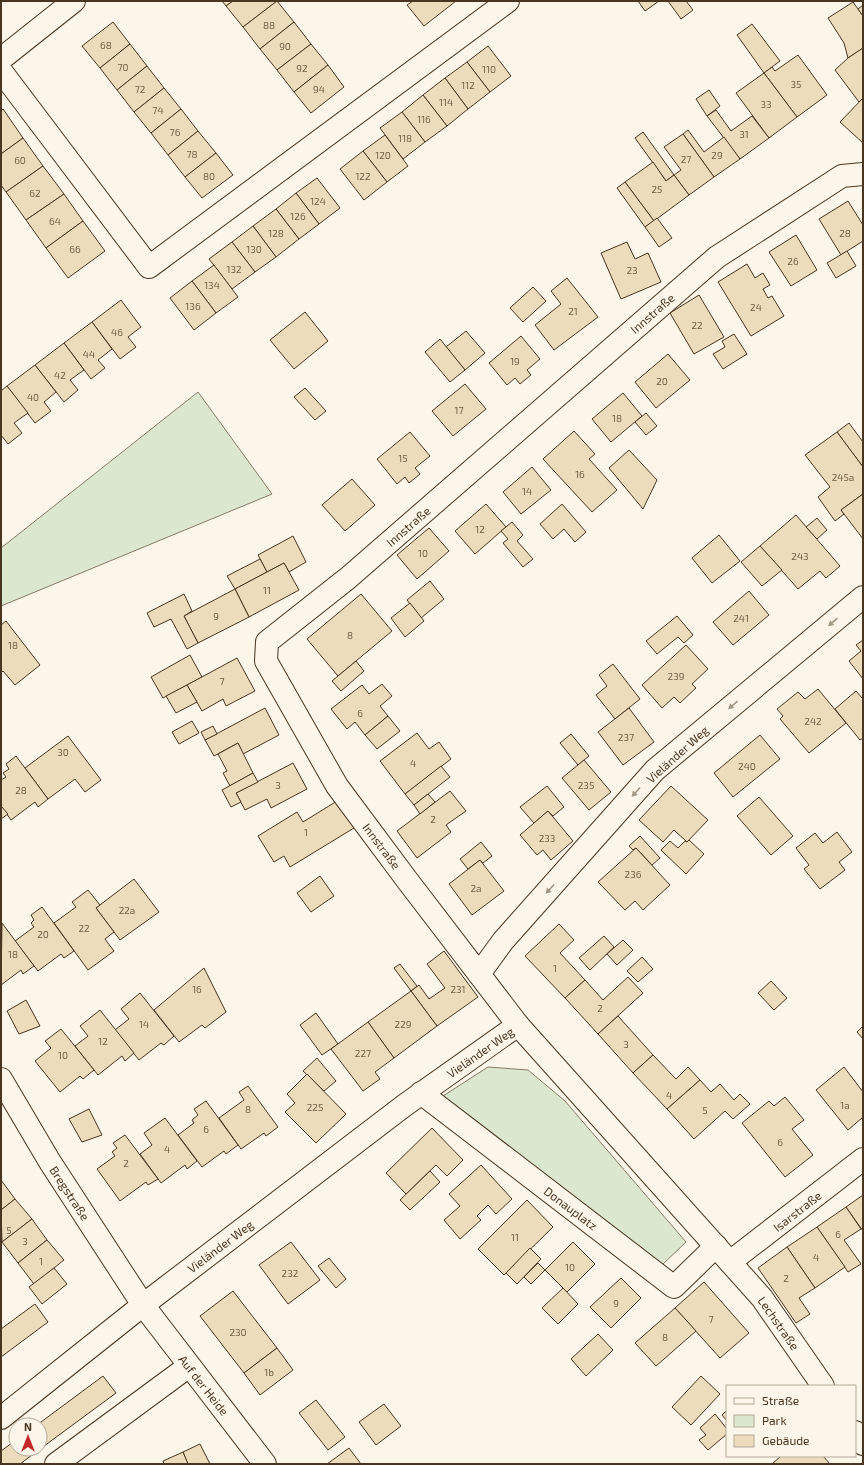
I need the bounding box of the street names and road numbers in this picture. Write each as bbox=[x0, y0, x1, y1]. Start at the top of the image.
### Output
street label: Innstraße bbox=[627, 290, 677, 336]
street label: Innstraße bbox=[383, 503, 433, 549]
street label: Vieländer Weg bbox=[643, 722, 711, 785]
street label: Innstraße bbox=[360, 820, 404, 872]
street label: Vieländer Weg bbox=[444, 1024, 516, 1080]
street label: Bregstraße bbox=[47, 1163, 93, 1223]
street label: Donauplatz bbox=[542, 1183, 600, 1233]
street label: Isarstraße bbox=[770, 1188, 824, 1234]
street label: Vieländer Weg bbox=[184, 1217, 256, 1275]
street label: Lechstraße bbox=[755, 1294, 803, 1352]
street label: Auf der Heide bbox=[176, 1352, 232, 1418]

